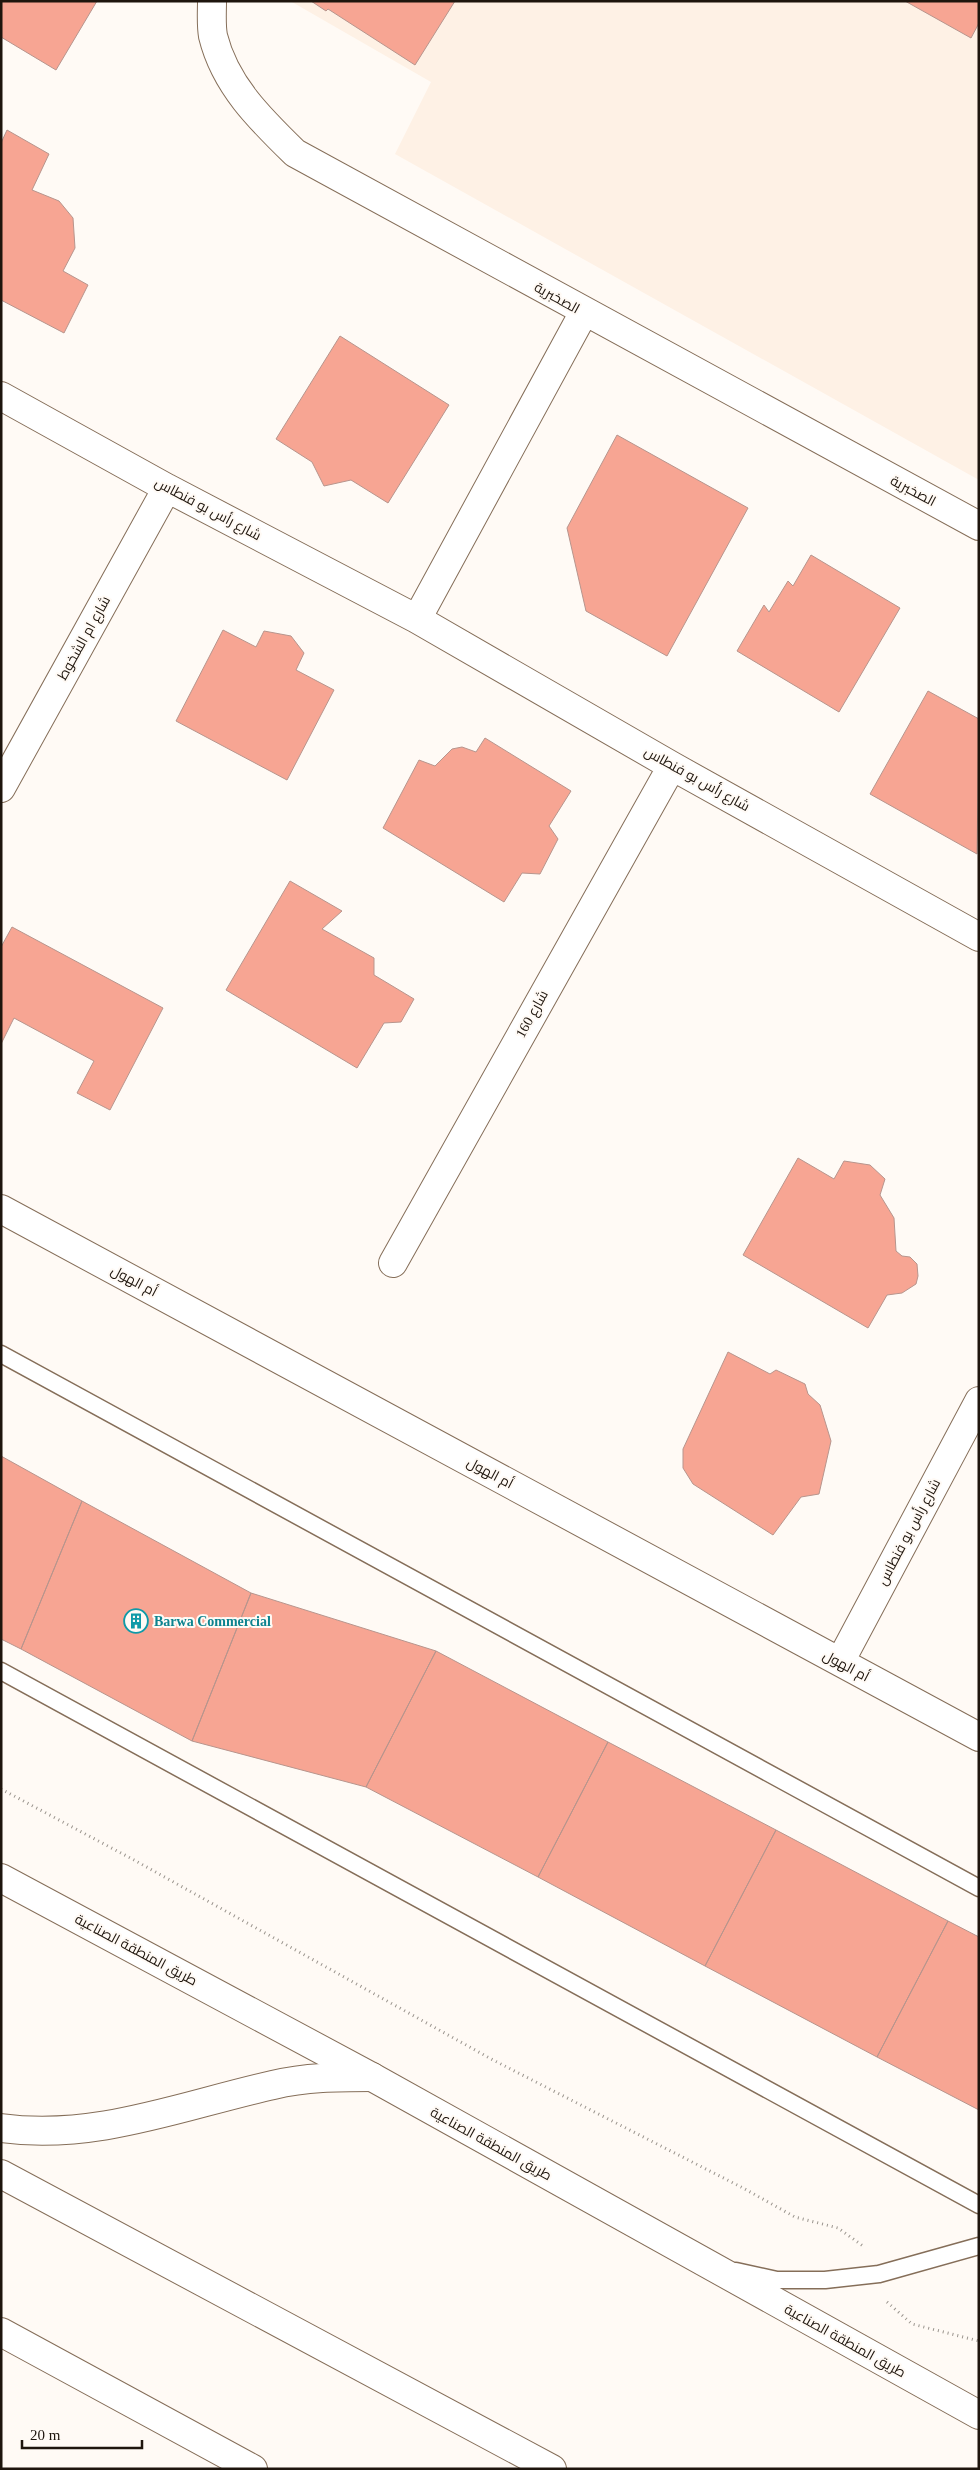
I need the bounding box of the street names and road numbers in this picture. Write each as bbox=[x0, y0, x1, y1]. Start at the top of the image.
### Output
street label: الصخبرية bbox=[532, 279, 582, 317]
street label: شارع رأس بو فنطاس bbox=[152, 473, 265, 544]
street label: الصخبرية bbox=[888, 473, 938, 509]
street label: شارع ام الشخوط bbox=[55, 593, 115, 684]
street label: شارع رأس بو فنطاس bbox=[641, 742, 753, 815]
street label: شارع 160 bbox=[513, 988, 552, 1041]
street label: أم الهول bbox=[107, 1261, 161, 1301]
street label: أم الهول bbox=[463, 1453, 517, 1493]
street label: شارع رأس بو فنطاس bbox=[873, 1475, 944, 1588]
street label: أم الهول bbox=[819, 1646, 873, 1686]
street label: طريق المنطقة الصناعية bbox=[72, 1911, 200, 1989]
street label: طريق المنطقة الصناعية bbox=[427, 2104, 554, 2184]
street label: طريق المنطقة الصناعية bbox=[781, 2301, 908, 2381]

